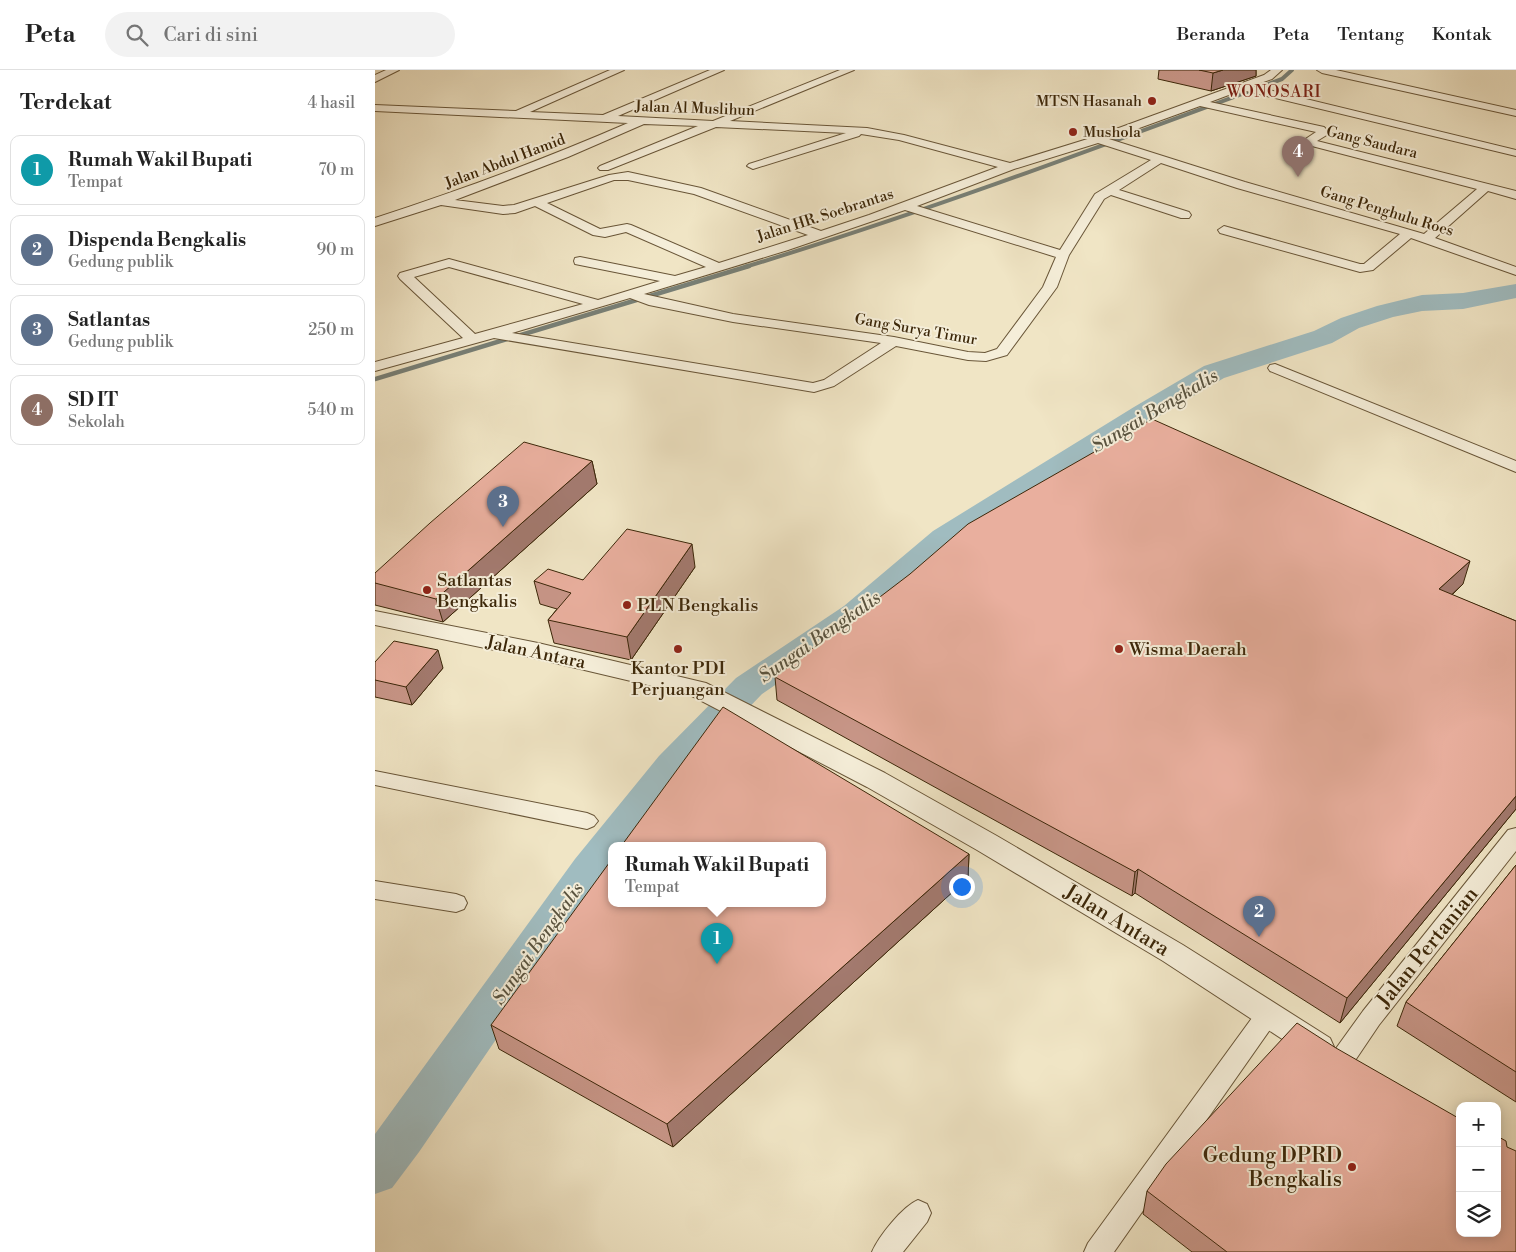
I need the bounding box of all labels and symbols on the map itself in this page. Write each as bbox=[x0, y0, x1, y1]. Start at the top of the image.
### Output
district label: WONOSARI bbox=[1225, 82, 1322, 102]
place label: MTSN Hasanah bbox=[1036, 92, 1142, 111]
marker: MTSN Hasanah bbox=[1146, 95, 1158, 107]
street label: Jalan Al Muslihun bbox=[634, 97, 755, 120]
street label: Gang Saudara bbox=[1324, 122, 1420, 163]
place label: Mushola bbox=[1083, 123, 1141, 142]
marker: Mushola bbox=[1067, 126, 1079, 138]
street label: Jalan Abdul Hamid bbox=[441, 130, 568, 194]
pin: 4 bbox=[1282, 136, 1314, 177]
street label: Gang Penghulu Roes bbox=[1318, 182, 1456, 241]
street label: Jalan HR. Soebrantas bbox=[753, 184, 896, 247]
street label: Gang Surya Timur bbox=[853, 309, 979, 350]
water label: Sungai Bengkalis bbox=[1087, 364, 1222, 458]
pin: 3 bbox=[487, 486, 519, 527]
place label: Satlantas Bengkalis bbox=[436, 569, 517, 613]
marker: Satlantas Bengkalis bbox=[421, 584, 433, 596]
water label: Sungai Bengkalis bbox=[754, 586, 885, 688]
place label: PLN Bengkalis bbox=[637, 594, 758, 617]
marker: PLN Bengkalis bbox=[621, 599, 633, 611]
street label: Jalan Antara bbox=[483, 631, 589, 674]
place label: Wisma Daerah bbox=[1128, 638, 1247, 661]
marker: Kantor PDI Perjuangan bbox=[672, 643, 684, 655]
marker: Wisma Daerah bbox=[1113, 643, 1125, 655]
place label: Kantor PDI Perjuangan bbox=[631, 657, 725, 701]
your location bbox=[949, 874, 975, 900]
water label: Sungai Bengkalis bbox=[487, 878, 589, 1009]
street label: Jalan Antara bbox=[1058, 879, 1174, 963]
street label: Jalan Pertanian bbox=[1371, 882, 1485, 1014]
pin: 2 bbox=[1243, 896, 1275, 937]
pin: 1 bbox=[701, 923, 733, 964]
place label: Gedung DPRD Bengkalis bbox=[1203, 1143, 1342, 1193]
marker: Gedung DPRD Bengkalis bbox=[1346, 1161, 1358, 1173]

